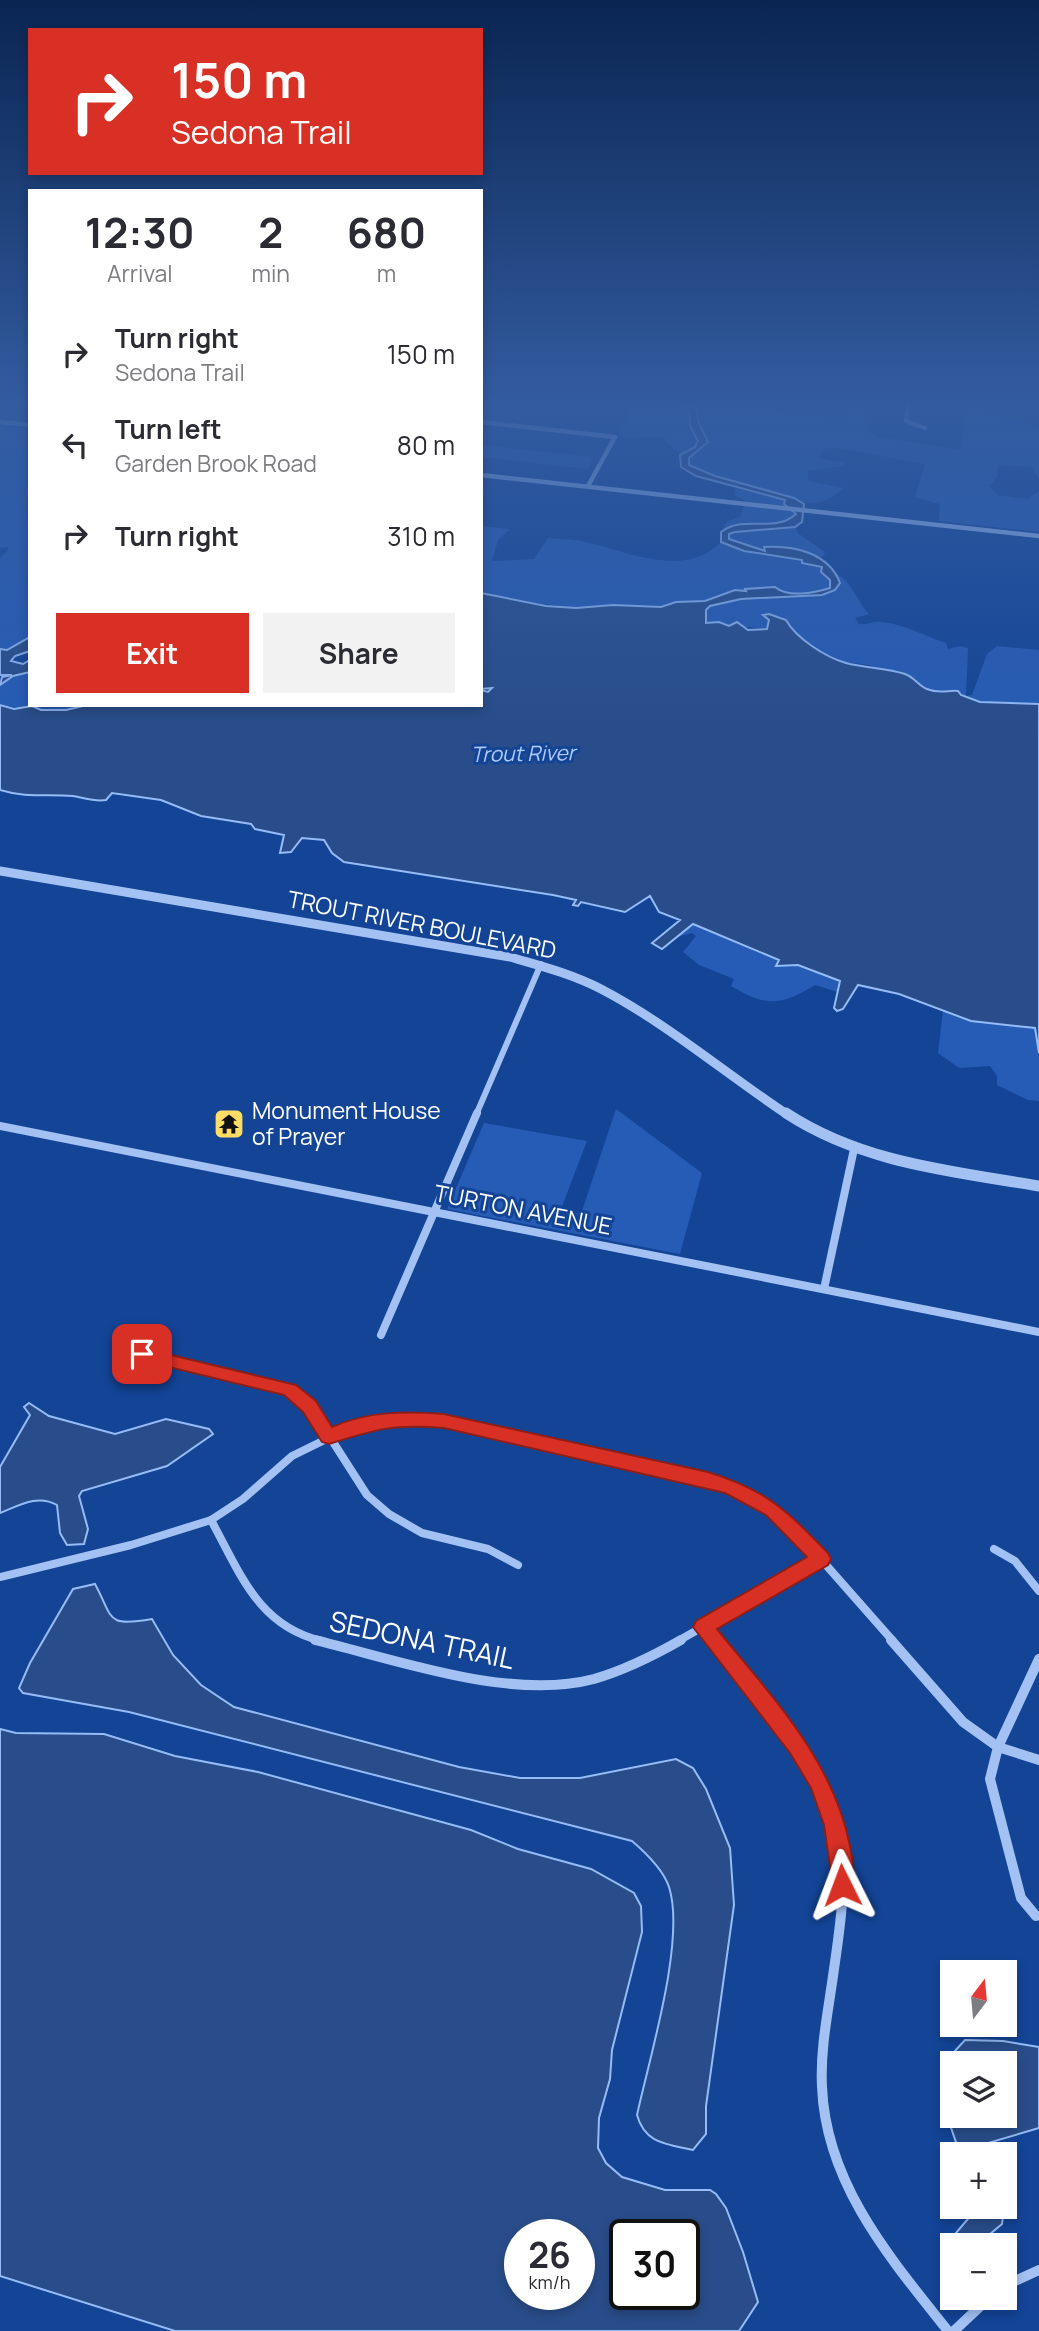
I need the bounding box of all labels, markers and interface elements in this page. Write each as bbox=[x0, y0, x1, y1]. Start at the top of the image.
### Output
text: 150 m bbox=[171, 46, 307, 113]
icon: right bbox=[56, 56, 147, 147]
text: Sedona Trail bbox=[171, 110, 352, 154]
text: 12:30 bbox=[85, 203, 195, 261]
text: 2 bbox=[258, 203, 283, 261]
text: 680 bbox=[347, 203, 426, 261]
text: Arrival bbox=[107, 257, 173, 289]
text: min bbox=[251, 257, 290, 289]
text: m bbox=[377, 257, 396, 289]
text: Turn right bbox=[115, 320, 239, 356]
icon: right bbox=[56, 335, 94, 373]
text: 150 m bbox=[387, 336, 455, 372]
text: Sedona Trail bbox=[115, 356, 245, 388]
text: Turn left bbox=[115, 411, 222, 447]
icon: left bbox=[56, 426, 94, 464]
text: 80 m bbox=[397, 427, 455, 463]
text: Garden Brook Road bbox=[115, 447, 317, 479]
icon: right bbox=[56, 517, 94, 555]
text: Turn right bbox=[115, 518, 239, 554]
text: 310 m bbox=[387, 518, 455, 554]
button: Exit bbox=[56, 613, 249, 693]
button: Share bbox=[263, 613, 455, 693]
water label: Trout River bbox=[470, 738, 578, 768]
street label: TROUT RIVER BOULEVARD bbox=[285, 882, 559, 966]
place label: Monument House of Prayer bbox=[252, 1094, 441, 1152]
temple icon: Monument House of Prayer bbox=[212, 1107, 246, 1141]
street label: TURTON AVENUE bbox=[432, 1176, 615, 1242]
pin bbox=[112, 1324, 172, 1384]
icon: arrive bbox=[123, 1335, 161, 1373]
street label: SEDONA TRAIL bbox=[326, 1601, 518, 1677]
position arrow bbox=[805, 1848, 879, 1922]
north arrow bbox=[940, 1960, 1017, 2037]
map controls bbox=[940, 1960, 1017, 2310]
button: layers bbox=[940, 2051, 1017, 2128]
button: + bbox=[940, 2142, 1017, 2219]
speed limit sign: 30 bbox=[609, 2219, 700, 2310]
text: 26 bbox=[528, 2231, 571, 2279]
button: − bbox=[940, 2233, 1017, 2310]
text: km/h bbox=[529, 2270, 570, 2294]

